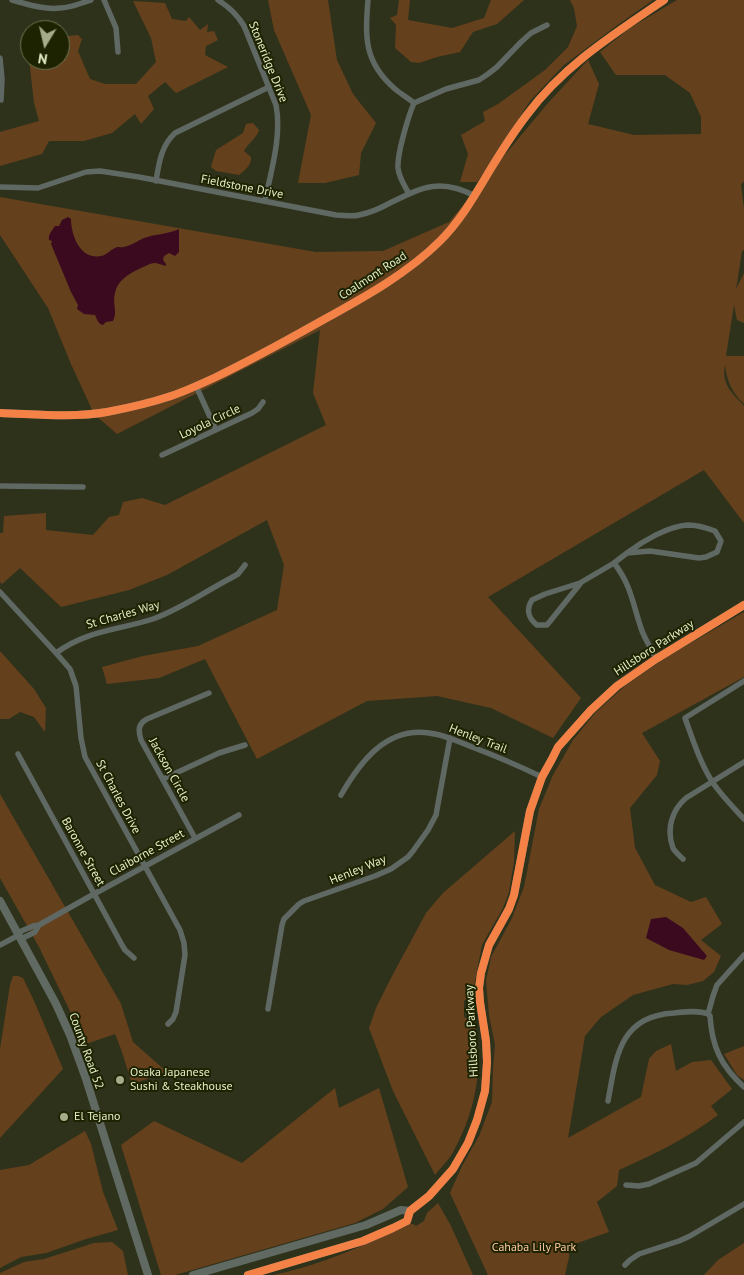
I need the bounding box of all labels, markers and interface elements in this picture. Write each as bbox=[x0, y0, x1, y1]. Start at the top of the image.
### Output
north arrow bbox=[20, 20, 70, 70]
street label: Stoneridge Drive bbox=[245, 20, 291, 104]
text: N bbox=[37, 49, 49, 68]
street label: Fieldstone Drive bbox=[200, 172, 284, 202]
street label: Coalmont Road bbox=[336, 249, 410, 303]
street label: Loyola Circle bbox=[177, 402, 243, 442]
street label: St Charles Way bbox=[85, 598, 161, 632]
street label: Hillsboro Parkway bbox=[611, 617, 697, 679]
street label: Henley Trail bbox=[447, 721, 509, 757]
street label: Jackson Circle bbox=[145, 735, 193, 805]
street label: St Charles Drive bbox=[92, 757, 144, 837]
street label: Baronne Street bbox=[58, 815, 108, 889]
street label: Claiborne Street bbox=[107, 827, 187, 879]
street label: Henley Way bbox=[328, 852, 388, 888]
street label: Hillsboro Parkway bbox=[462, 984, 482, 1078]
street label: County Road 52 bbox=[65, 1011, 107, 1091]
place label: Osaka Japanese Sushi & Steakhouse bbox=[130, 1066, 233, 1094]
marker: Osaka Japanese Sushi & Steakhouse bbox=[114, 1074, 126, 1086]
place label: El Tejano bbox=[74, 1110, 121, 1124]
marker: El Tejano bbox=[58, 1111, 70, 1123]
park label: Cahaba Lily Park bbox=[492, 1241, 576, 1255]

